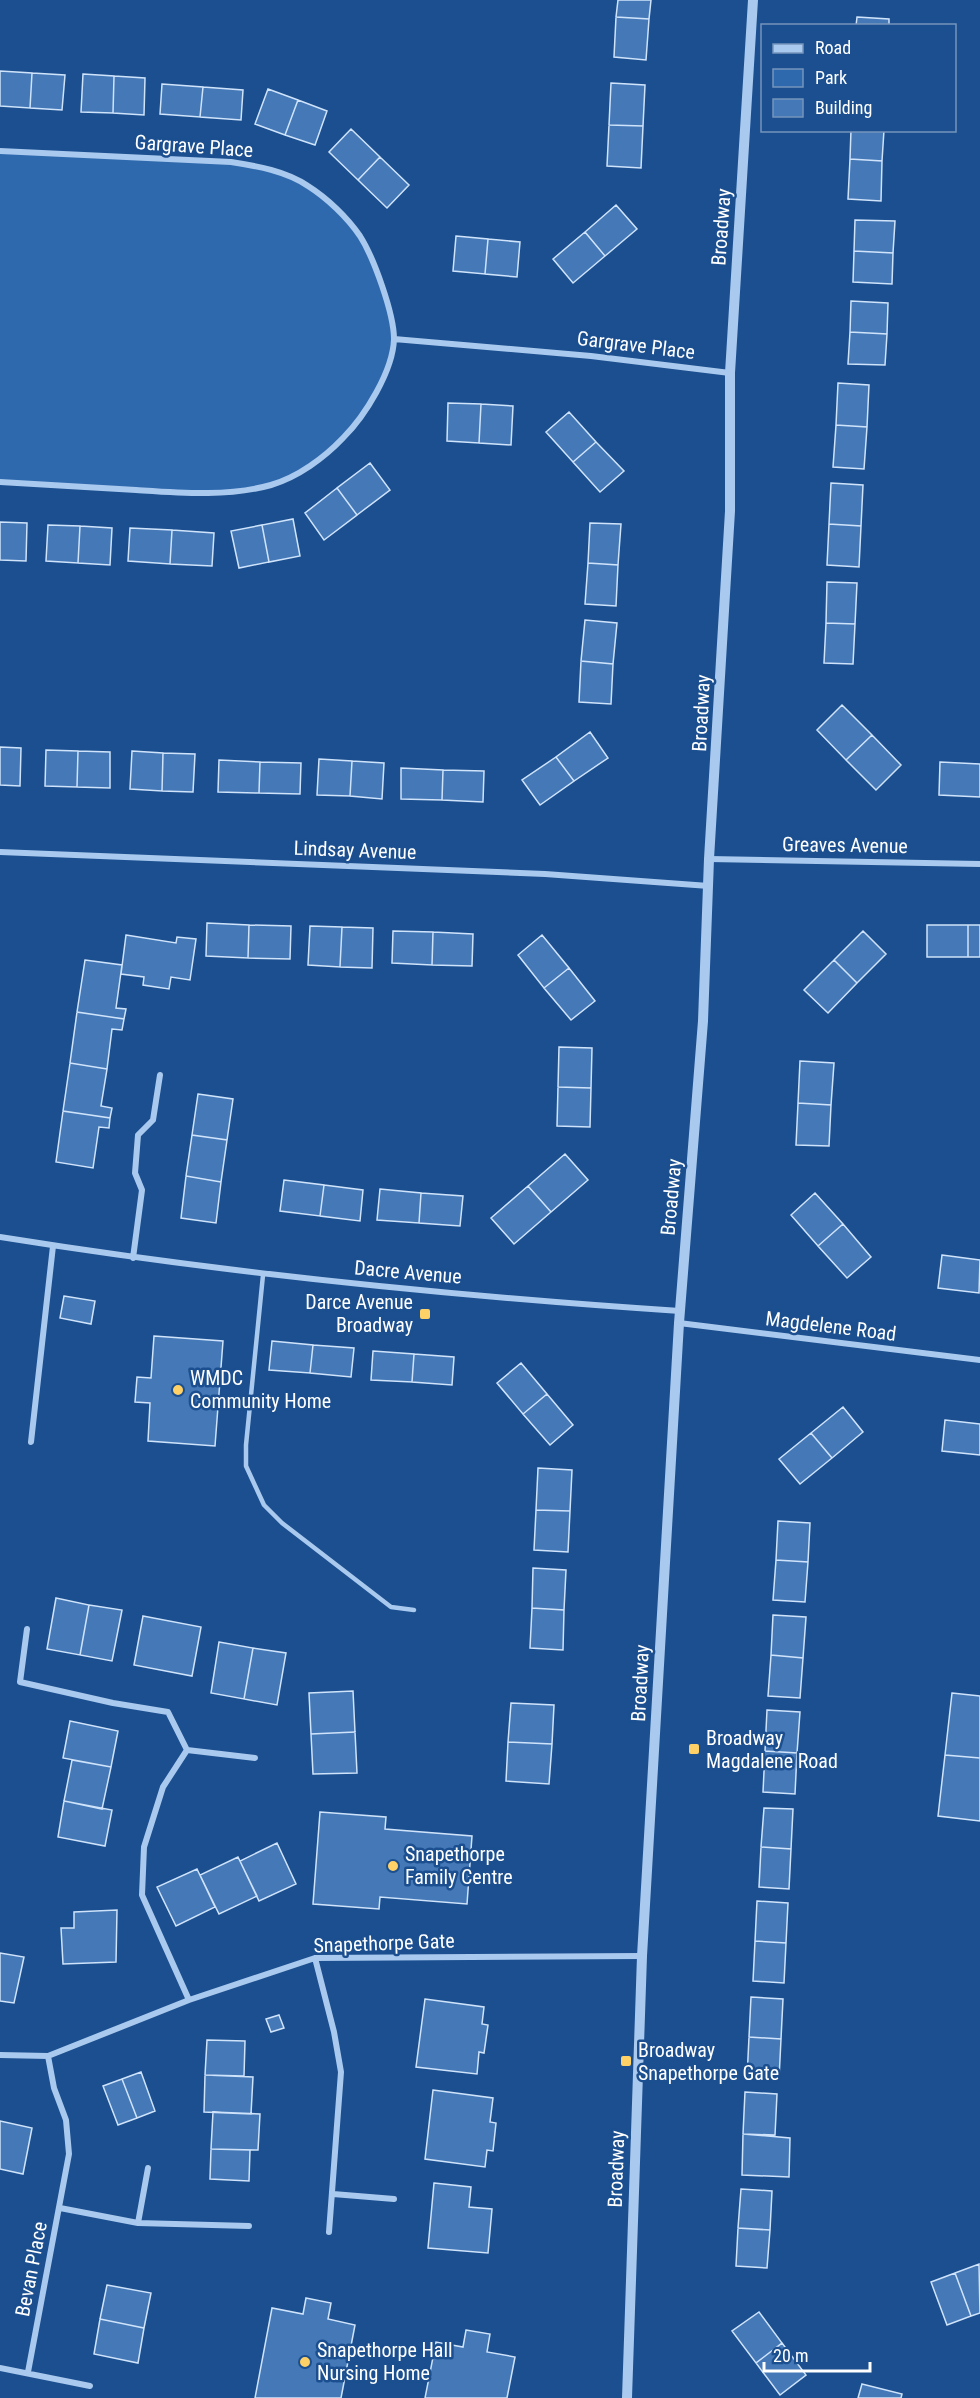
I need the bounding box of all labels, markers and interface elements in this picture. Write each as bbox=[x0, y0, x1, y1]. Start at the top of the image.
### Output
legend bbox=[761, 24, 956, 132]
text: Road bbox=[815, 37, 851, 58]
text: Park bbox=[815, 67, 847, 88]
text: Building bbox=[815, 97, 872, 118]
street label: Gargrave Place bbox=[134, 130, 254, 162]
street label: Broadway bbox=[706, 188, 736, 266]
street label: Gargrave Place bbox=[576, 326, 696, 364]
street label: Broadway bbox=[687, 674, 715, 752]
street label: Greaves Avenue bbox=[782, 832, 908, 858]
street label: Lindsay Avenue bbox=[293, 836, 417, 864]
street label: Broadway bbox=[656, 1158, 686, 1236]
street label: Dacre Avenue bbox=[353, 1255, 463, 1289]
place label: Darce Avenue Broadway bbox=[305, 1290, 413, 1337]
street label: Magdelene Road bbox=[764, 1306, 898, 1346]
marker: Darce Avenue Broadway bbox=[418, 1307, 432, 1321]
place label: WMDC Community Home bbox=[190, 1366, 331, 1413]
marker: WMDC Community Home bbox=[171, 1383, 185, 1397]
street label: Broadway bbox=[626, 1644, 654, 1722]
place label: Broadway Magdalene Road bbox=[706, 1726, 838, 1773]
marker: Broadway Magdalene Road bbox=[687, 1742, 701, 1756]
place label: Snapethorpe Family Centre bbox=[405, 1842, 513, 1889]
marker: Snapethorpe Family Centre bbox=[386, 1859, 400, 1873]
street label: Snapethorpe Gate bbox=[313, 1929, 455, 1957]
place label: Broadway Snapethorpe Gate bbox=[638, 2038, 779, 2085]
marker: Broadway Snapethorpe Gate bbox=[619, 2054, 633, 2068]
street label: Broadway bbox=[603, 2130, 629, 2208]
street label: Bevan Place bbox=[10, 2219, 52, 2319]
scale bar bbox=[764, 2335, 870, 2373]
place label: Snapethorpe Hall Nursing Home bbox=[317, 2338, 453, 2385]
text: 20 m bbox=[773, 2345, 808, 2366]
marker: Snapethorpe Hall Nursing Home bbox=[298, 2355, 312, 2369]

